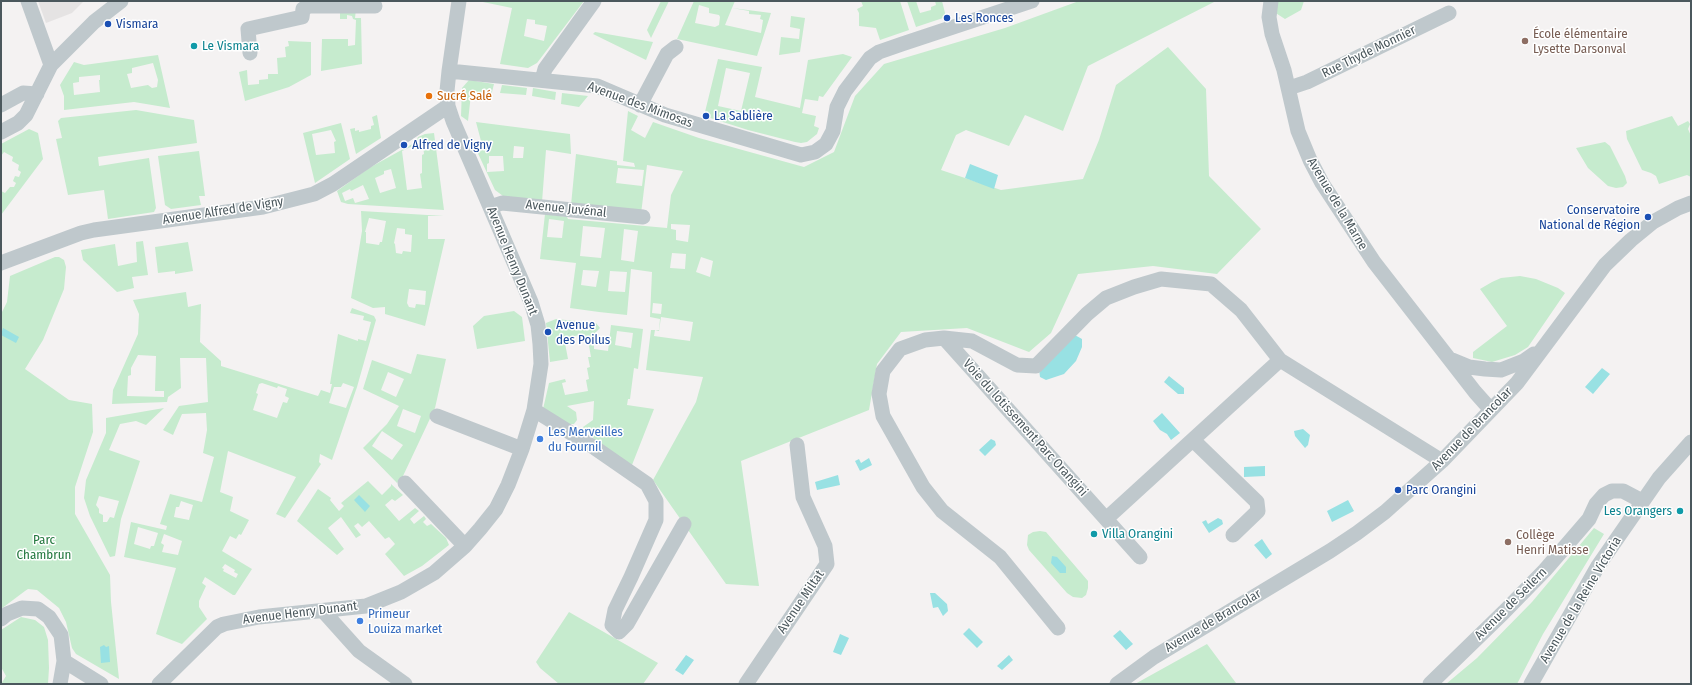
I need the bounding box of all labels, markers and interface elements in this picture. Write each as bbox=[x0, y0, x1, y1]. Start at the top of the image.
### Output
place label: Les Ronces bbox=[955, 10, 1013, 26]
marker: Les Ronces bbox=[942, 13, 952, 23]
place label: Vismara bbox=[116, 16, 158, 32]
marker: Vismara bbox=[103, 19, 113, 29]
street label: Rue Thyde Monnier bbox=[1320, 23, 1418, 81]
place label: École élémentaire Lysette Darsonval bbox=[1533, 26, 1628, 57]
marker: École élémentaire Lysette Darsonval bbox=[1520, 36, 1530, 46]
place label: Le Vismara bbox=[202, 38, 259, 54]
marker: Le Vismara bbox=[189, 41, 199, 51]
street label: Avenue des Mimosas bbox=[585, 79, 695, 131]
place label: Sucré Salé bbox=[437, 88, 492, 104]
marker: Sucré Salé bbox=[424, 91, 434, 101]
place label: La Sablière bbox=[714, 108, 773, 124]
marker: La Sablière bbox=[701, 111, 711, 121]
place label: Alfred de Vigny bbox=[412, 137, 492, 153]
marker: Alfred de Vigny bbox=[399, 140, 409, 150]
street label: Avenue de la Marne bbox=[1303, 155, 1371, 253]
street label: Avenue Alfred de Vigny bbox=[162, 194, 284, 228]
street label: Avenue Juvénal bbox=[525, 197, 607, 221]
place label: Conservatoire National de Région bbox=[1539, 202, 1640, 233]
street label: Avenue Henry Dunant bbox=[483, 205, 541, 317]
marker: Conservatoire National de Région bbox=[1643, 212, 1653, 222]
place label: Avenue des Poilus bbox=[556, 317, 610, 348]
marker: Avenue des Poilus bbox=[543, 327, 553, 337]
street label: Voie du lotissement Parc Orangini bbox=[959, 356, 1091, 500]
street label: Avenue de Brancolar bbox=[1428, 384, 1516, 474]
place label: Les Merveilles du Fournil bbox=[548, 424, 623, 455]
marker: Les Merveilles du Fournil bbox=[535, 434, 545, 444]
place label: Parc Orangini bbox=[1406, 482, 1476, 498]
marker: Parc Orangini bbox=[1393, 485, 1403, 495]
place label: Les Orangers bbox=[1604, 503, 1672, 519]
marker: Les Orangers bbox=[1675, 506, 1685, 516]
place label: Villa Orangini bbox=[1102, 526, 1173, 542]
place label: Collège Henri Matisse bbox=[1516, 527, 1589, 558]
marker: Villa Orangini bbox=[1089, 529, 1099, 539]
park label: Parc Chambrun bbox=[17, 532, 71, 563]
street label: Avenue de la Reine Victoria bbox=[1537, 534, 1625, 666]
marker: Collège Henri Matisse bbox=[1503, 537, 1513, 547]
street label: Avenue de Seilern bbox=[1472, 565, 1550, 643]
street label: Avenue Miltat bbox=[774, 567, 828, 637]
street label: Avenue de Brancolar bbox=[1162, 586, 1264, 656]
street label: Avenue Henry Dunant bbox=[242, 598, 358, 628]
place label: Primeur Louiza market bbox=[368, 606, 442, 637]
marker: Primeur Louiza market bbox=[355, 616, 365, 626]

